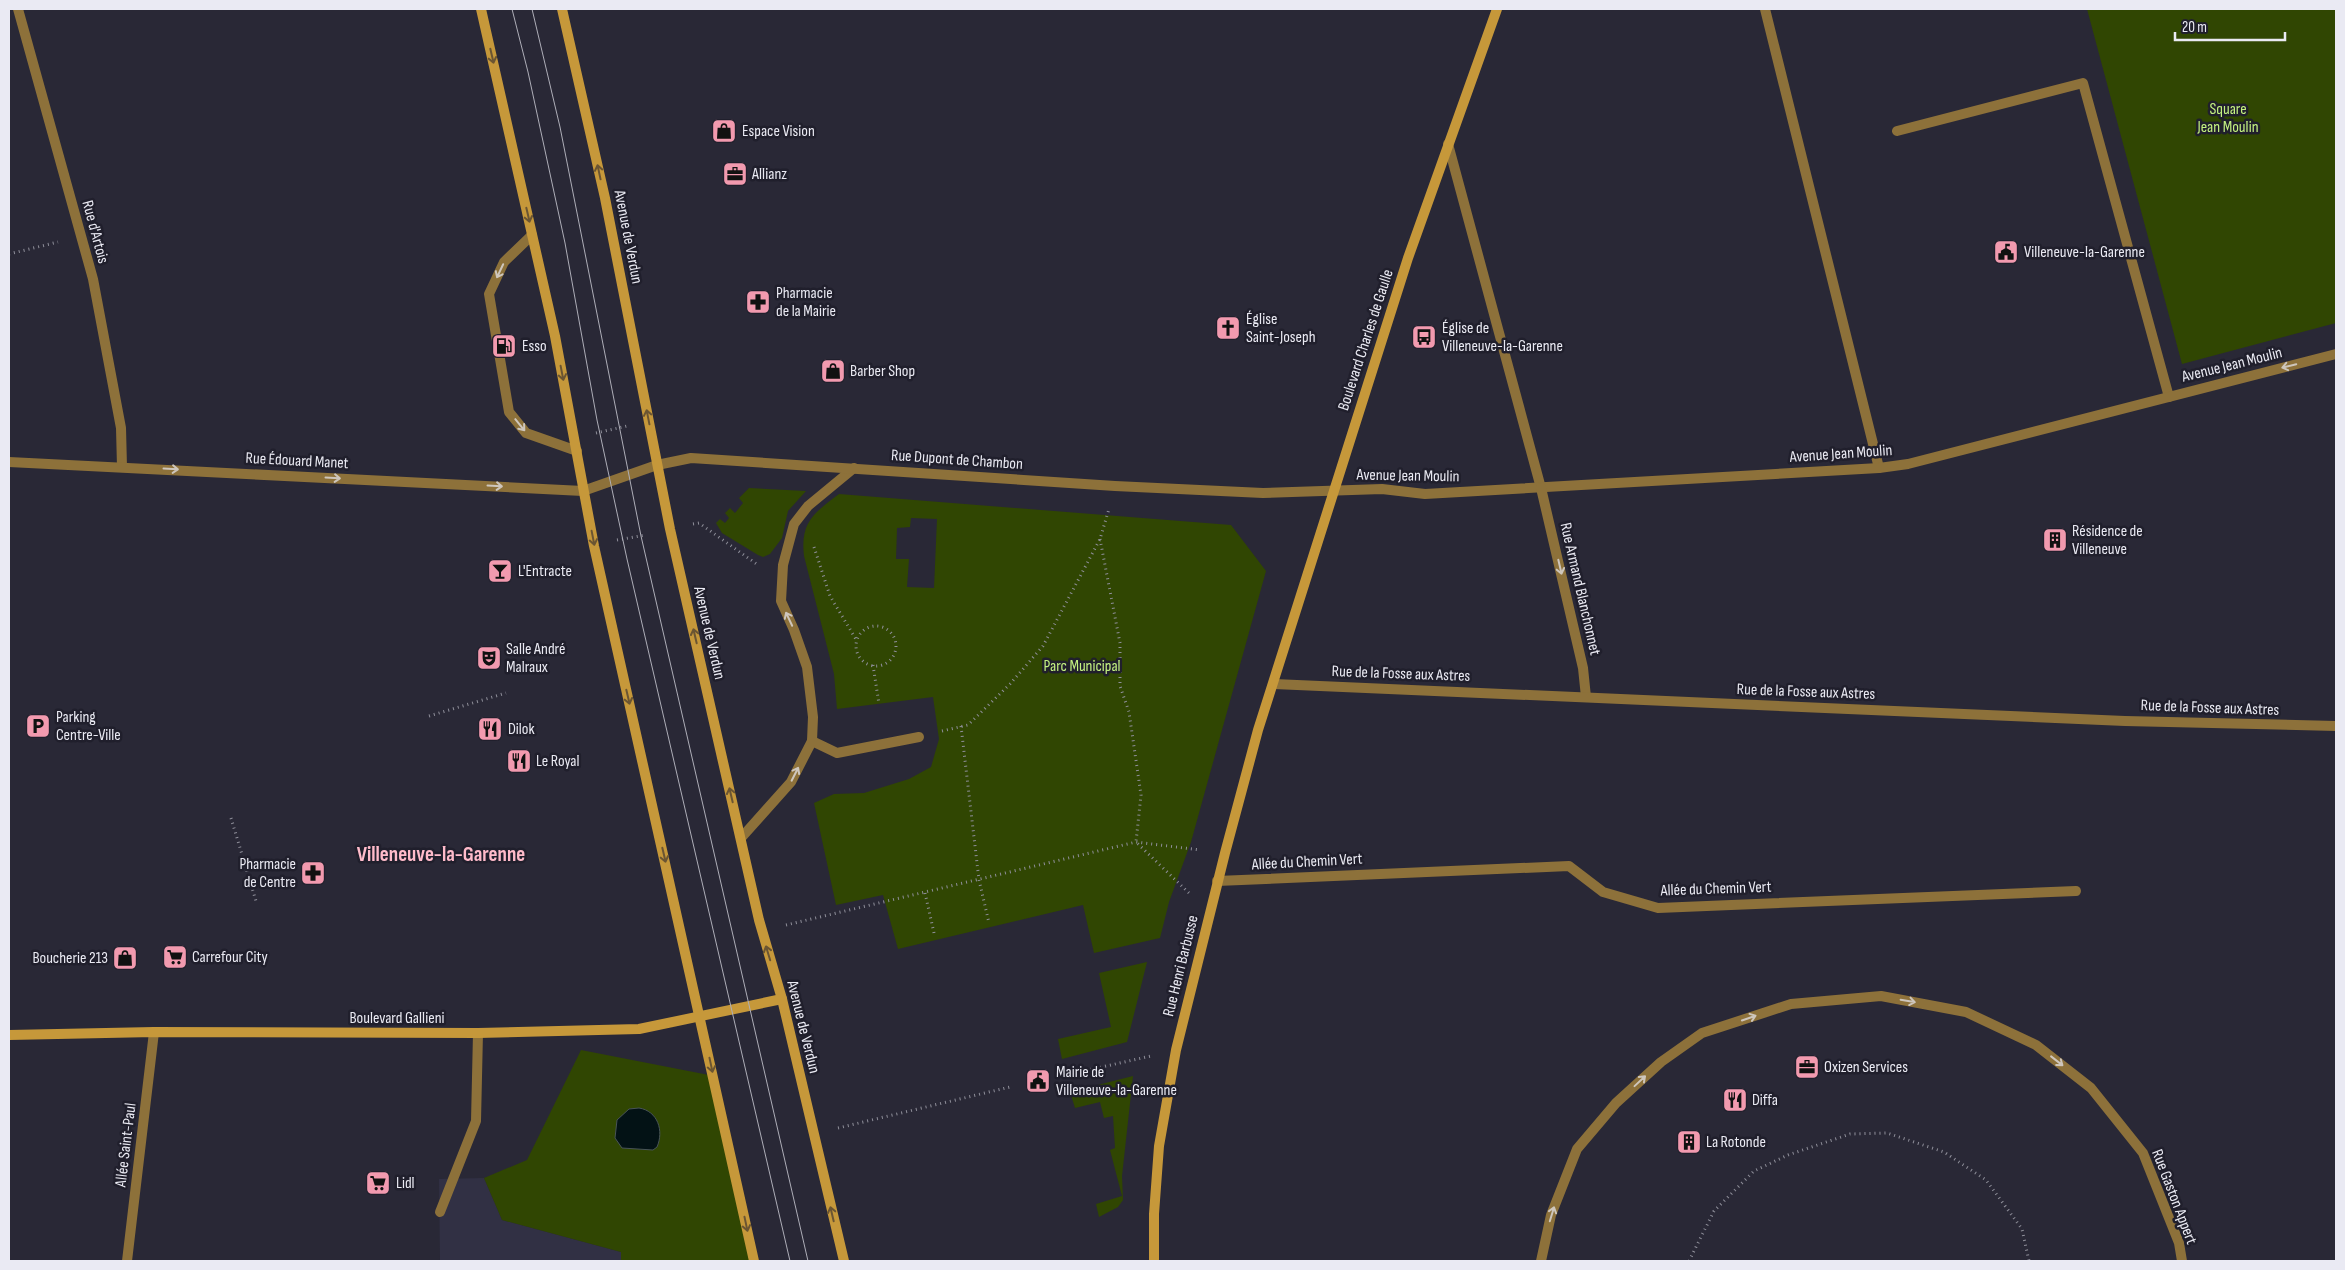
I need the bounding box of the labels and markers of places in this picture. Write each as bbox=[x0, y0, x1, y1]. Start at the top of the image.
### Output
shop icon: Espace Vision bbox=[711, 118, 737, 144]
place label: Espace Vision bbox=[742, 122, 815, 141]
office icon: Allianz bbox=[722, 161, 748, 187]
place label: Allianz bbox=[751, 165, 787, 184]
public building icon: Villeneuve-la-Garenne bbox=[1993, 239, 2019, 265]
place label: Villeneuve-la-Garenne bbox=[2024, 243, 2145, 262]
place label: Pharmacie de la Mairie bbox=[776, 284, 836, 321]
pharmacy icon: Pharmacie de la Mairie bbox=[745, 289, 771, 315]
place label: Église Saint-Joseph bbox=[1246, 310, 1316, 347]
church icon: Église Saint-Joseph bbox=[1215, 315, 1241, 341]
place label: Église de Villeneuve-la-Garenne bbox=[1442, 319, 1563, 356]
bus stop icon: Église de Villeneuve-la-Garenne bbox=[1411, 324, 1437, 350]
fuel station icon: Esso bbox=[491, 333, 517, 359]
place label: Esso bbox=[522, 337, 547, 356]
shop icon: Barber Shop bbox=[820, 358, 846, 384]
place label: Barber Shop bbox=[850, 362, 915, 381]
place label: Résidence de Villeneuve bbox=[2072, 522, 2143, 559]
building icon: Résidence de Villeneuve bbox=[2042, 527, 2068, 553]
bar icon: L'Entracte bbox=[487, 558, 513, 584]
place label: L'Entracte bbox=[518, 562, 572, 581]
place label: Salle André Malraux bbox=[506, 640, 565, 677]
theatre icon: Salle André Malraux bbox=[476, 645, 502, 671]
place label: Parking Centre-Ville bbox=[56, 708, 121, 745]
parking icon: Parking Centre-Ville bbox=[25, 713, 51, 739]
restaurant icon: Dilok bbox=[477, 716, 503, 742]
place label: Dilok bbox=[508, 720, 535, 739]
restaurant icon: Le Royal bbox=[506, 748, 532, 774]
place label: Le Royal bbox=[536, 752, 580, 771]
place label: Pharmacie de Centre bbox=[239, 855, 296, 892]
pharmacy icon: Pharmacie de Centre bbox=[300, 860, 326, 886]
supermarket icon: Carrefour City bbox=[162, 944, 188, 970]
shop icon: Boucherie 213 bbox=[112, 945, 138, 971]
place label: Carrefour City bbox=[192, 948, 268, 967]
place label: Boucherie 213 bbox=[32, 949, 108, 968]
office icon: Oxizen Services bbox=[1794, 1054, 1820, 1080]
place label: Oxizen Services bbox=[1824, 1058, 1908, 1077]
place label: Mairie de Villeneuve-la-Garenne bbox=[1056, 1063, 1177, 1100]
public building icon: Mairie de Villeneuve-la-Garenne bbox=[1025, 1068, 1051, 1094]
restaurant icon: Diffa bbox=[1722, 1087, 1748, 1113]
place label: Diffa bbox=[1752, 1091, 1778, 1110]
building icon: La Rotonde bbox=[1676, 1129, 1702, 1155]
place label: La Rotonde bbox=[1706, 1133, 1766, 1152]
supermarket icon: Lidl bbox=[365, 1170, 391, 1196]
place label: Lidl bbox=[396, 1174, 415, 1193]

